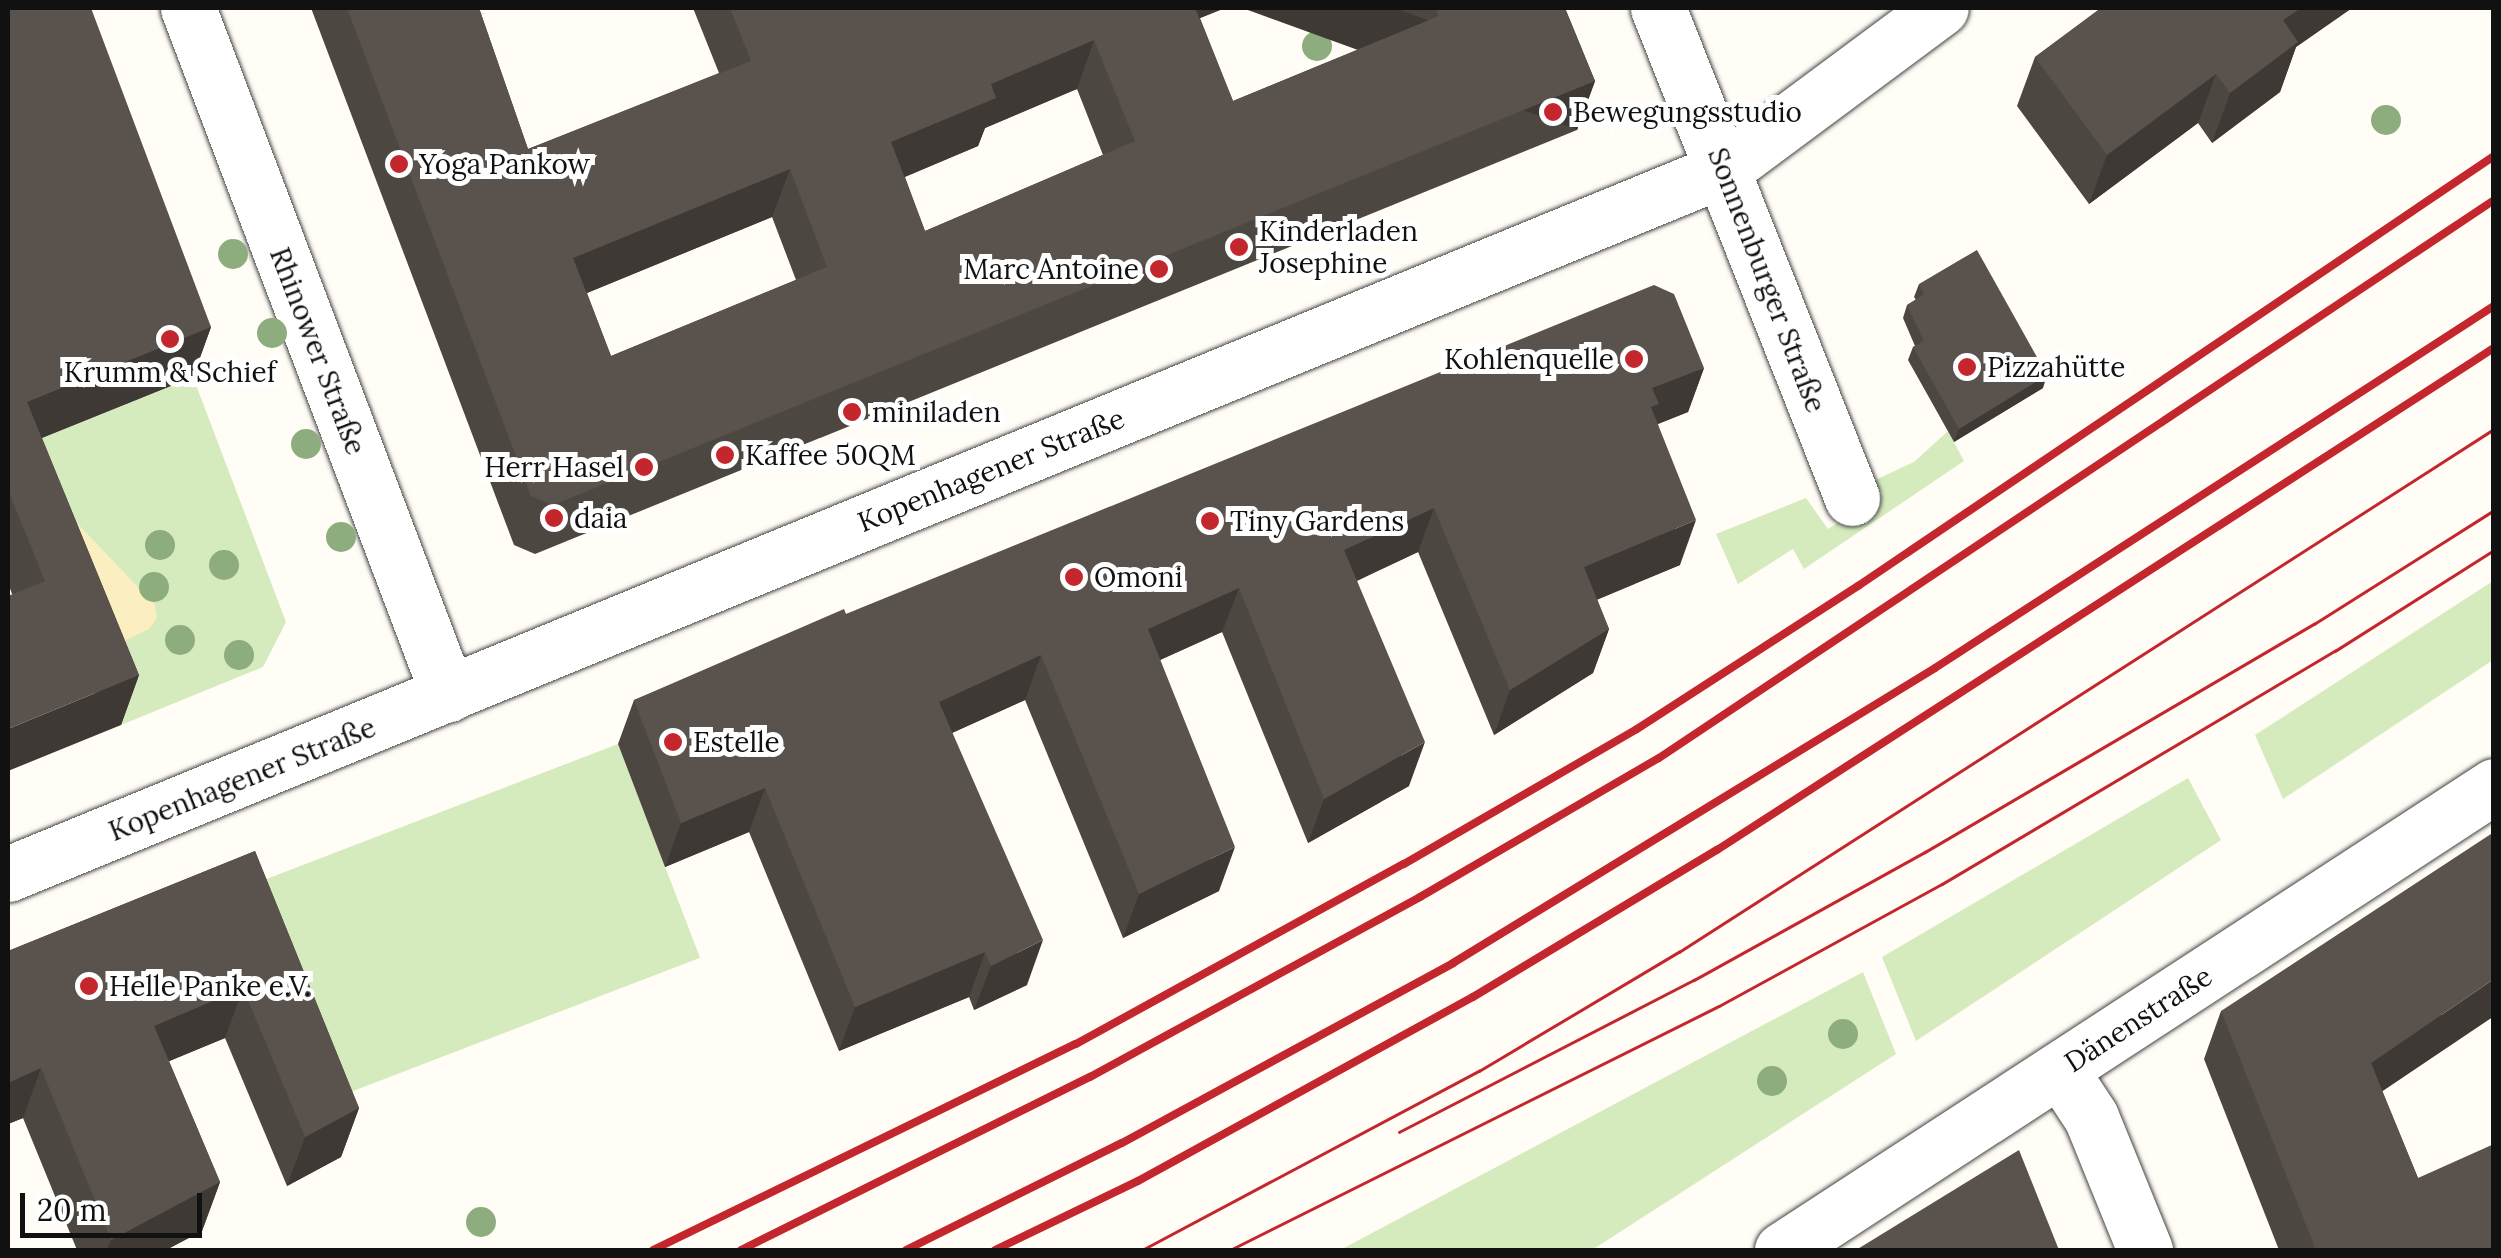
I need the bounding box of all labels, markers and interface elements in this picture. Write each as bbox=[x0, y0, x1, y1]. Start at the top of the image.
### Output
place label: Bewegungsstudio bbox=[1573, 95, 1802, 129]
marker: Bewegungsstudio bbox=[1542, 101, 1564, 123]
street label: Sonnenburger Straße bbox=[1701, 143, 1833, 417]
place label: Yoga Pankow bbox=[419, 147, 590, 181]
marker: Yoga Pankow bbox=[388, 153, 410, 175]
place label: Kinderladen Josephine bbox=[1259, 214, 1418, 280]
marker: Kinderladen Josephine bbox=[1228, 236, 1250, 258]
street label: Rhinower Straße bbox=[263, 243, 373, 459]
place label: Marc Antoine bbox=[963, 252, 1139, 286]
marker: Marc Antoine bbox=[1148, 258, 1170, 280]
marker: Krumm & Schief bbox=[159, 328, 181, 350]
place label: Kohlenquelle bbox=[1444, 342, 1614, 376]
marker: Kohlenquelle bbox=[1623, 348, 1645, 370]
place label: Pizzahütte bbox=[1987, 350, 2125, 384]
place label: Krumm & Schief bbox=[64, 355, 276, 389]
marker: Pizzahütte bbox=[1956, 356, 1978, 378]
place label: miniladen bbox=[872, 395, 1001, 429]
marker: miniladen bbox=[841, 401, 863, 423]
street label: Kopenhagener Straße bbox=[853, 401, 1129, 539]
place label: Kaffee 50QM bbox=[745, 438, 916, 472]
marker: Kaffee 50QM bbox=[714, 444, 736, 466]
place label: Herr Hasel bbox=[484, 450, 624, 484]
marker: Herr Hasel bbox=[633, 456, 655, 478]
place label: daia bbox=[574, 501, 628, 535]
place label: Tiny Gardens bbox=[1230, 504, 1404, 538]
marker: daia bbox=[543, 507, 565, 529]
marker: Tiny Gardens bbox=[1199, 510, 1221, 532]
place label: Omoni bbox=[1094, 560, 1183, 594]
marker: Omoni bbox=[1063, 566, 1085, 588]
street label: Kopenhagener Straße bbox=[104, 710, 380, 848]
place label: Estelle bbox=[693, 725, 780, 759]
marker: Estelle bbox=[662, 731, 684, 753]
street label: Dänenstraße bbox=[2058, 959, 2218, 1079]
place label: Helle Panke e.V. bbox=[109, 969, 311, 1003]
marker: Helle Panke e.V. bbox=[78, 975, 100, 997]
scale bar bbox=[25, 1173, 208, 1235]
text: 20 m bbox=[37, 1191, 106, 1229]

